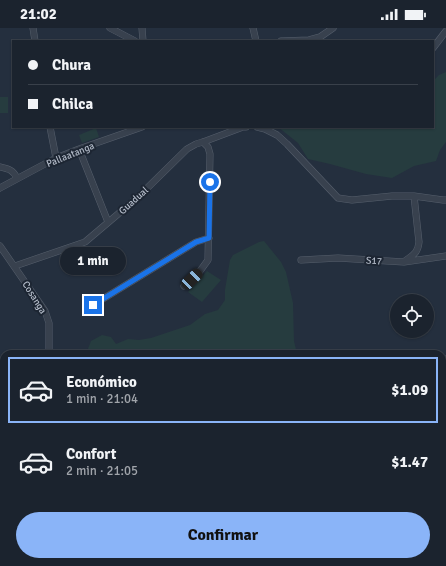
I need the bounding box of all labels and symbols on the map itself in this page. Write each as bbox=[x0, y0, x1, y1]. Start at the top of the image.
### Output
street label: Pallaatanga bbox=[45, 140, 96, 170]
route start bbox=[201, 173, 219, 191]
street label: Guadual bbox=[116, 184, 151, 217]
callout: 1 min bbox=[60, 247, 126, 275]
street label: S17 bbox=[365, 255, 382, 267]
car bbox=[179, 266, 205, 292]
street label: Cosanga bbox=[19, 279, 49, 316]
route end bbox=[84, 296, 102, 314]

